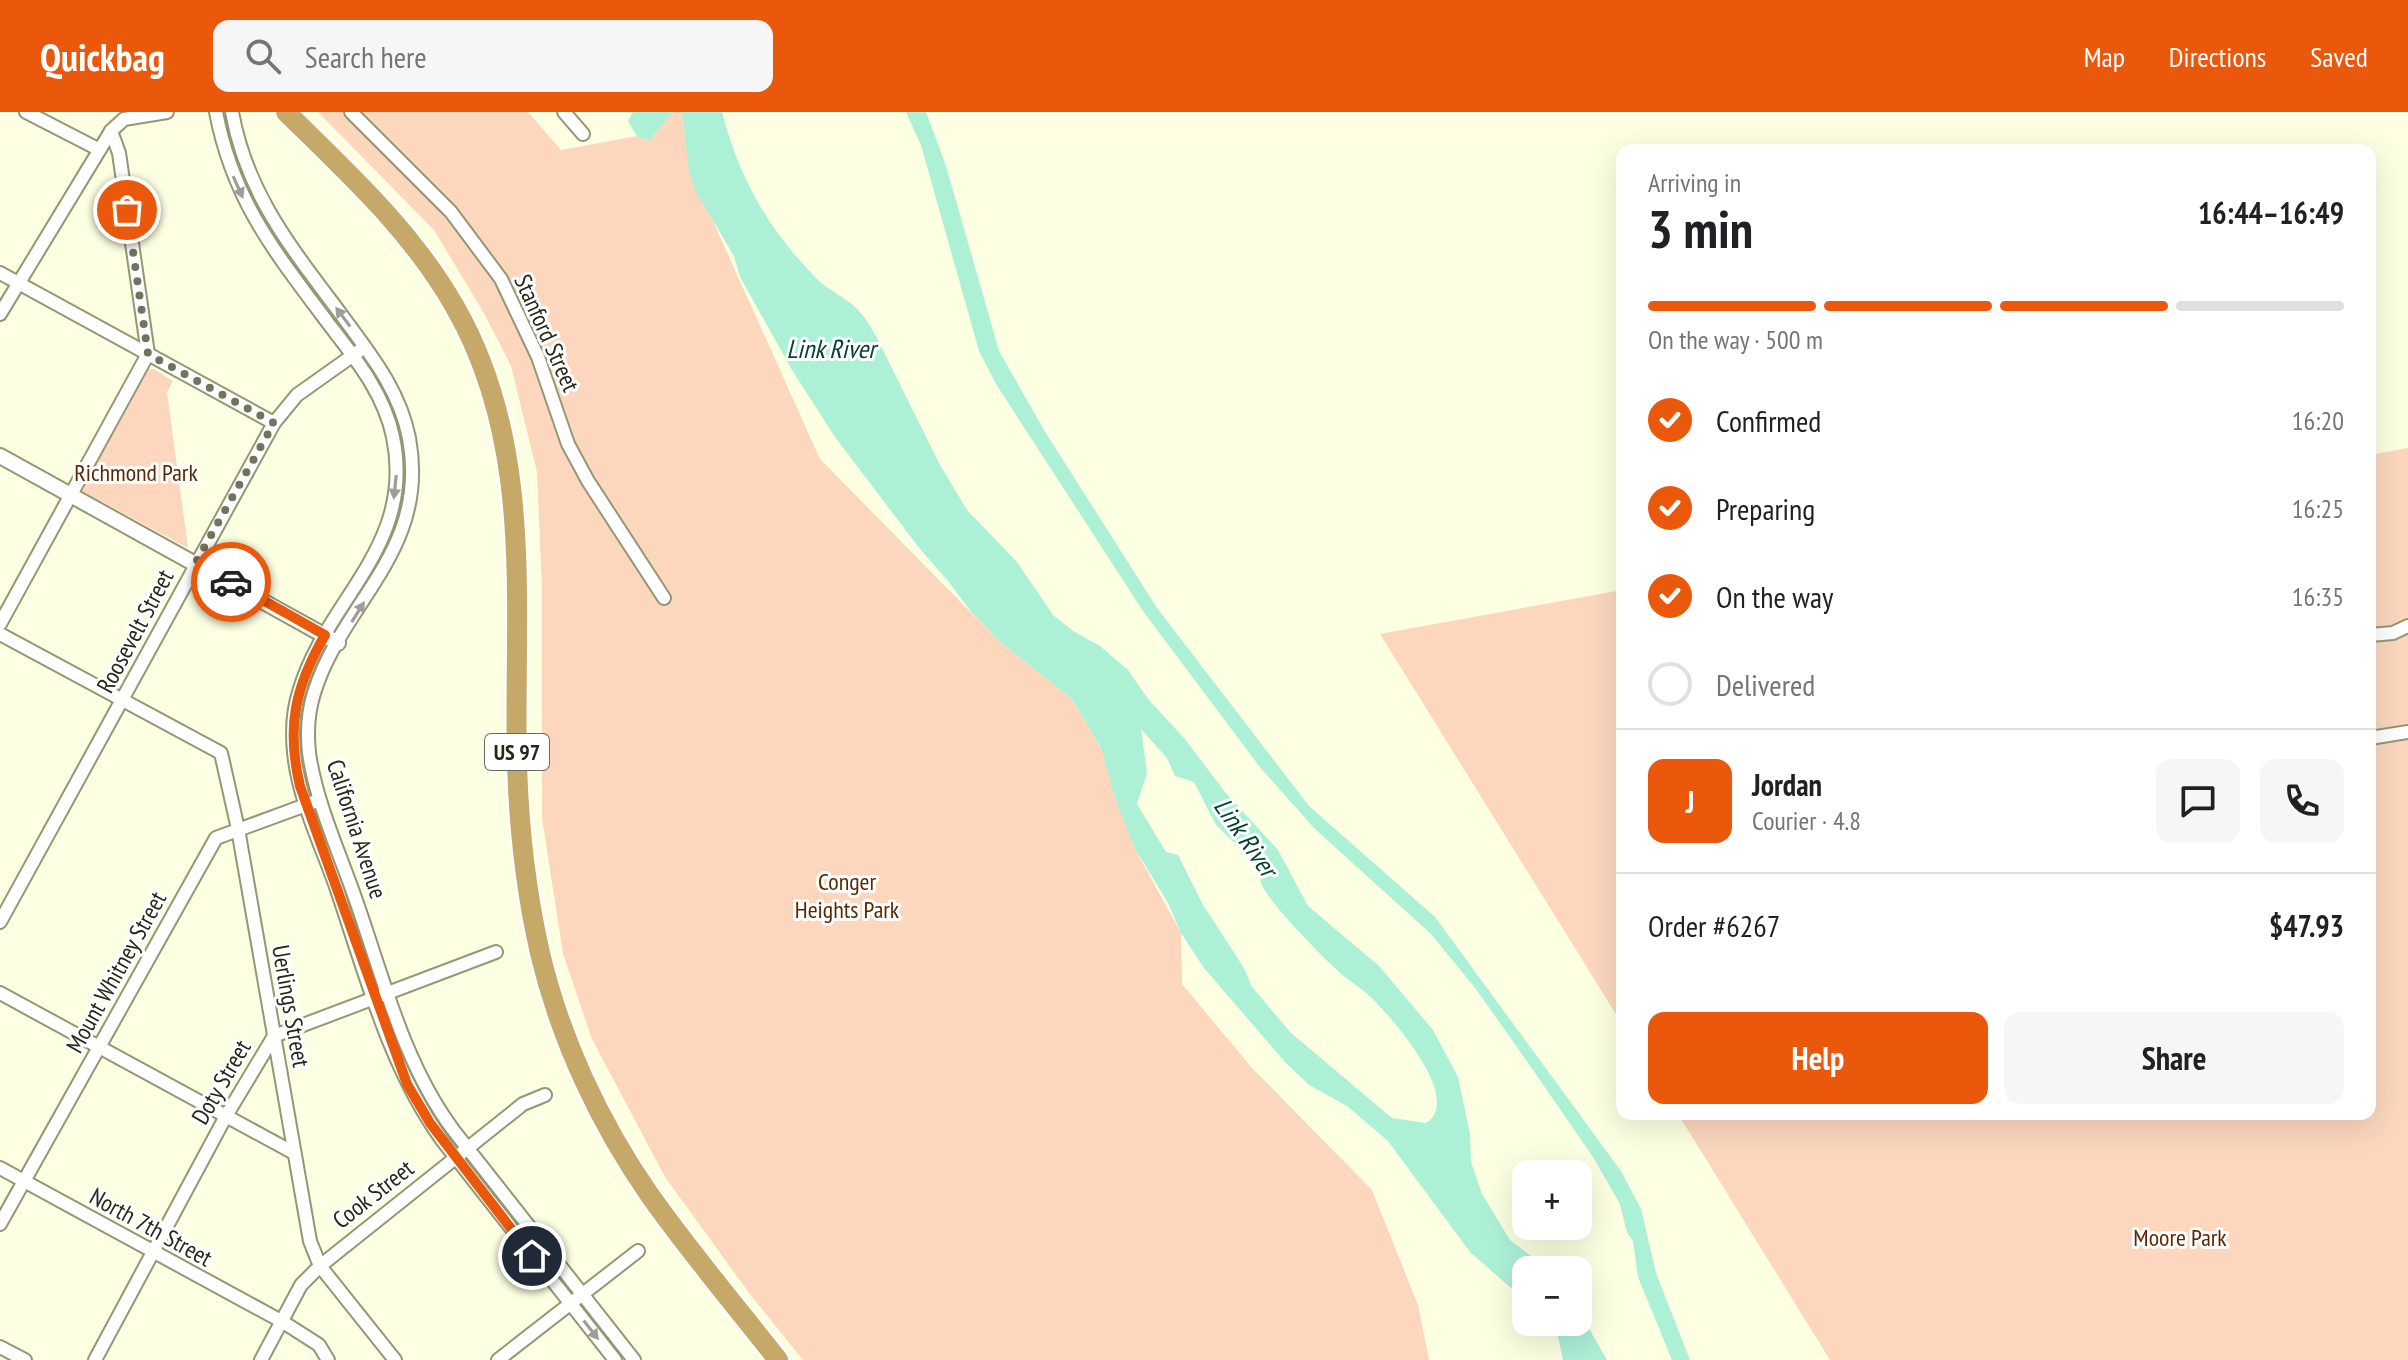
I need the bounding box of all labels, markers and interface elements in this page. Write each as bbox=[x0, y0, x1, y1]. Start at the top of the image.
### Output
search box bbox=[213, 20, 773, 92]
text: Quickbag bbox=[40, 32, 165, 81]
icon: search bbox=[241, 34, 285, 78]
text: Search here bbox=[305, 37, 427, 76]
text: Map bbox=[2084, 38, 2125, 75]
text: Directions bbox=[2169, 38, 2266, 75]
text: Saved bbox=[2310, 38, 2368, 75]
text: Arriving in bbox=[1648, 166, 1741, 199]
one-way arrow bbox=[231, 175, 244, 198]
pin bbox=[93, 176, 161, 244]
icon: bag bbox=[105, 188, 149, 232]
text: 16:44–16:49 bbox=[2198, 193, 2344, 232]
text: 3 min bbox=[1648, 195, 1753, 262]
street label: Stanford Street bbox=[507, 270, 587, 397]
one-way arrow bbox=[335, 306, 351, 327]
text: On the way · 500 m bbox=[1648, 323, 1823, 356]
water label: Link River bbox=[787, 332, 879, 365]
icon: check bbox=[1648, 398, 1692, 442]
text: Confirmed bbox=[1716, 401, 1821, 440]
text: 16:20 bbox=[2292, 404, 2344, 437]
park label: Richmond Park bbox=[74, 457, 198, 488]
one-way arrow bbox=[389, 475, 402, 500]
icon: check bbox=[1648, 486, 1692, 530]
text: Preparing bbox=[1716, 489, 1815, 528]
text: 16:25 bbox=[2292, 492, 2344, 525]
courier bbox=[191, 542, 271, 622]
icon: car bbox=[209, 560, 253, 604]
street label: Roosevelt Street bbox=[90, 564, 181, 698]
icon: check bbox=[1648, 574, 1692, 618]
text: On the way bbox=[1716, 577, 1833, 616]
text: 16:35 bbox=[2292, 580, 2344, 613]
one-way arrow bbox=[350, 601, 364, 623]
text: Delivered bbox=[1716, 665, 1815, 704]
road number: US 97 bbox=[485, 734, 549, 770]
street label: California Avenue bbox=[320, 756, 394, 902]
button: chat bbox=[2156, 759, 2240, 843]
button: phone bbox=[2260, 759, 2344, 843]
text: Jordan bbox=[1752, 765, 1822, 804]
text: J bbox=[1686, 782, 1694, 821]
water label: Link River bbox=[1207, 791, 1287, 886]
text: Courier · 4.8 bbox=[1752, 804, 1861, 837]
park label: Conger Heights Park bbox=[795, 866, 900, 925]
street label: Mount Whitney Street bbox=[59, 886, 173, 1058]
text: Order #6267 bbox=[1648, 906, 1780, 945]
text: $47.93 bbox=[2269, 906, 2344, 945]
street label: Uerlings Street bbox=[265, 942, 317, 1070]
button: Help bbox=[1648, 1012, 1988, 1104]
button: Share bbox=[2004, 1012, 2344, 1104]
street label: Doty Street bbox=[184, 1034, 258, 1130]
street label: Cook Street bbox=[326, 1152, 420, 1235]
map controls bbox=[1512, 1160, 1592, 1336]
button: + bbox=[1512, 1160, 1592, 1240]
street label: North 7th Street bbox=[84, 1181, 218, 1274]
pin bbox=[498, 1222, 566, 1290]
park label: Moore Park bbox=[2133, 1222, 2227, 1253]
icon: home bbox=[510, 1234, 554, 1278]
button: − bbox=[1512, 1256, 1592, 1336]
one-way arrow bbox=[582, 1320, 598, 1340]

